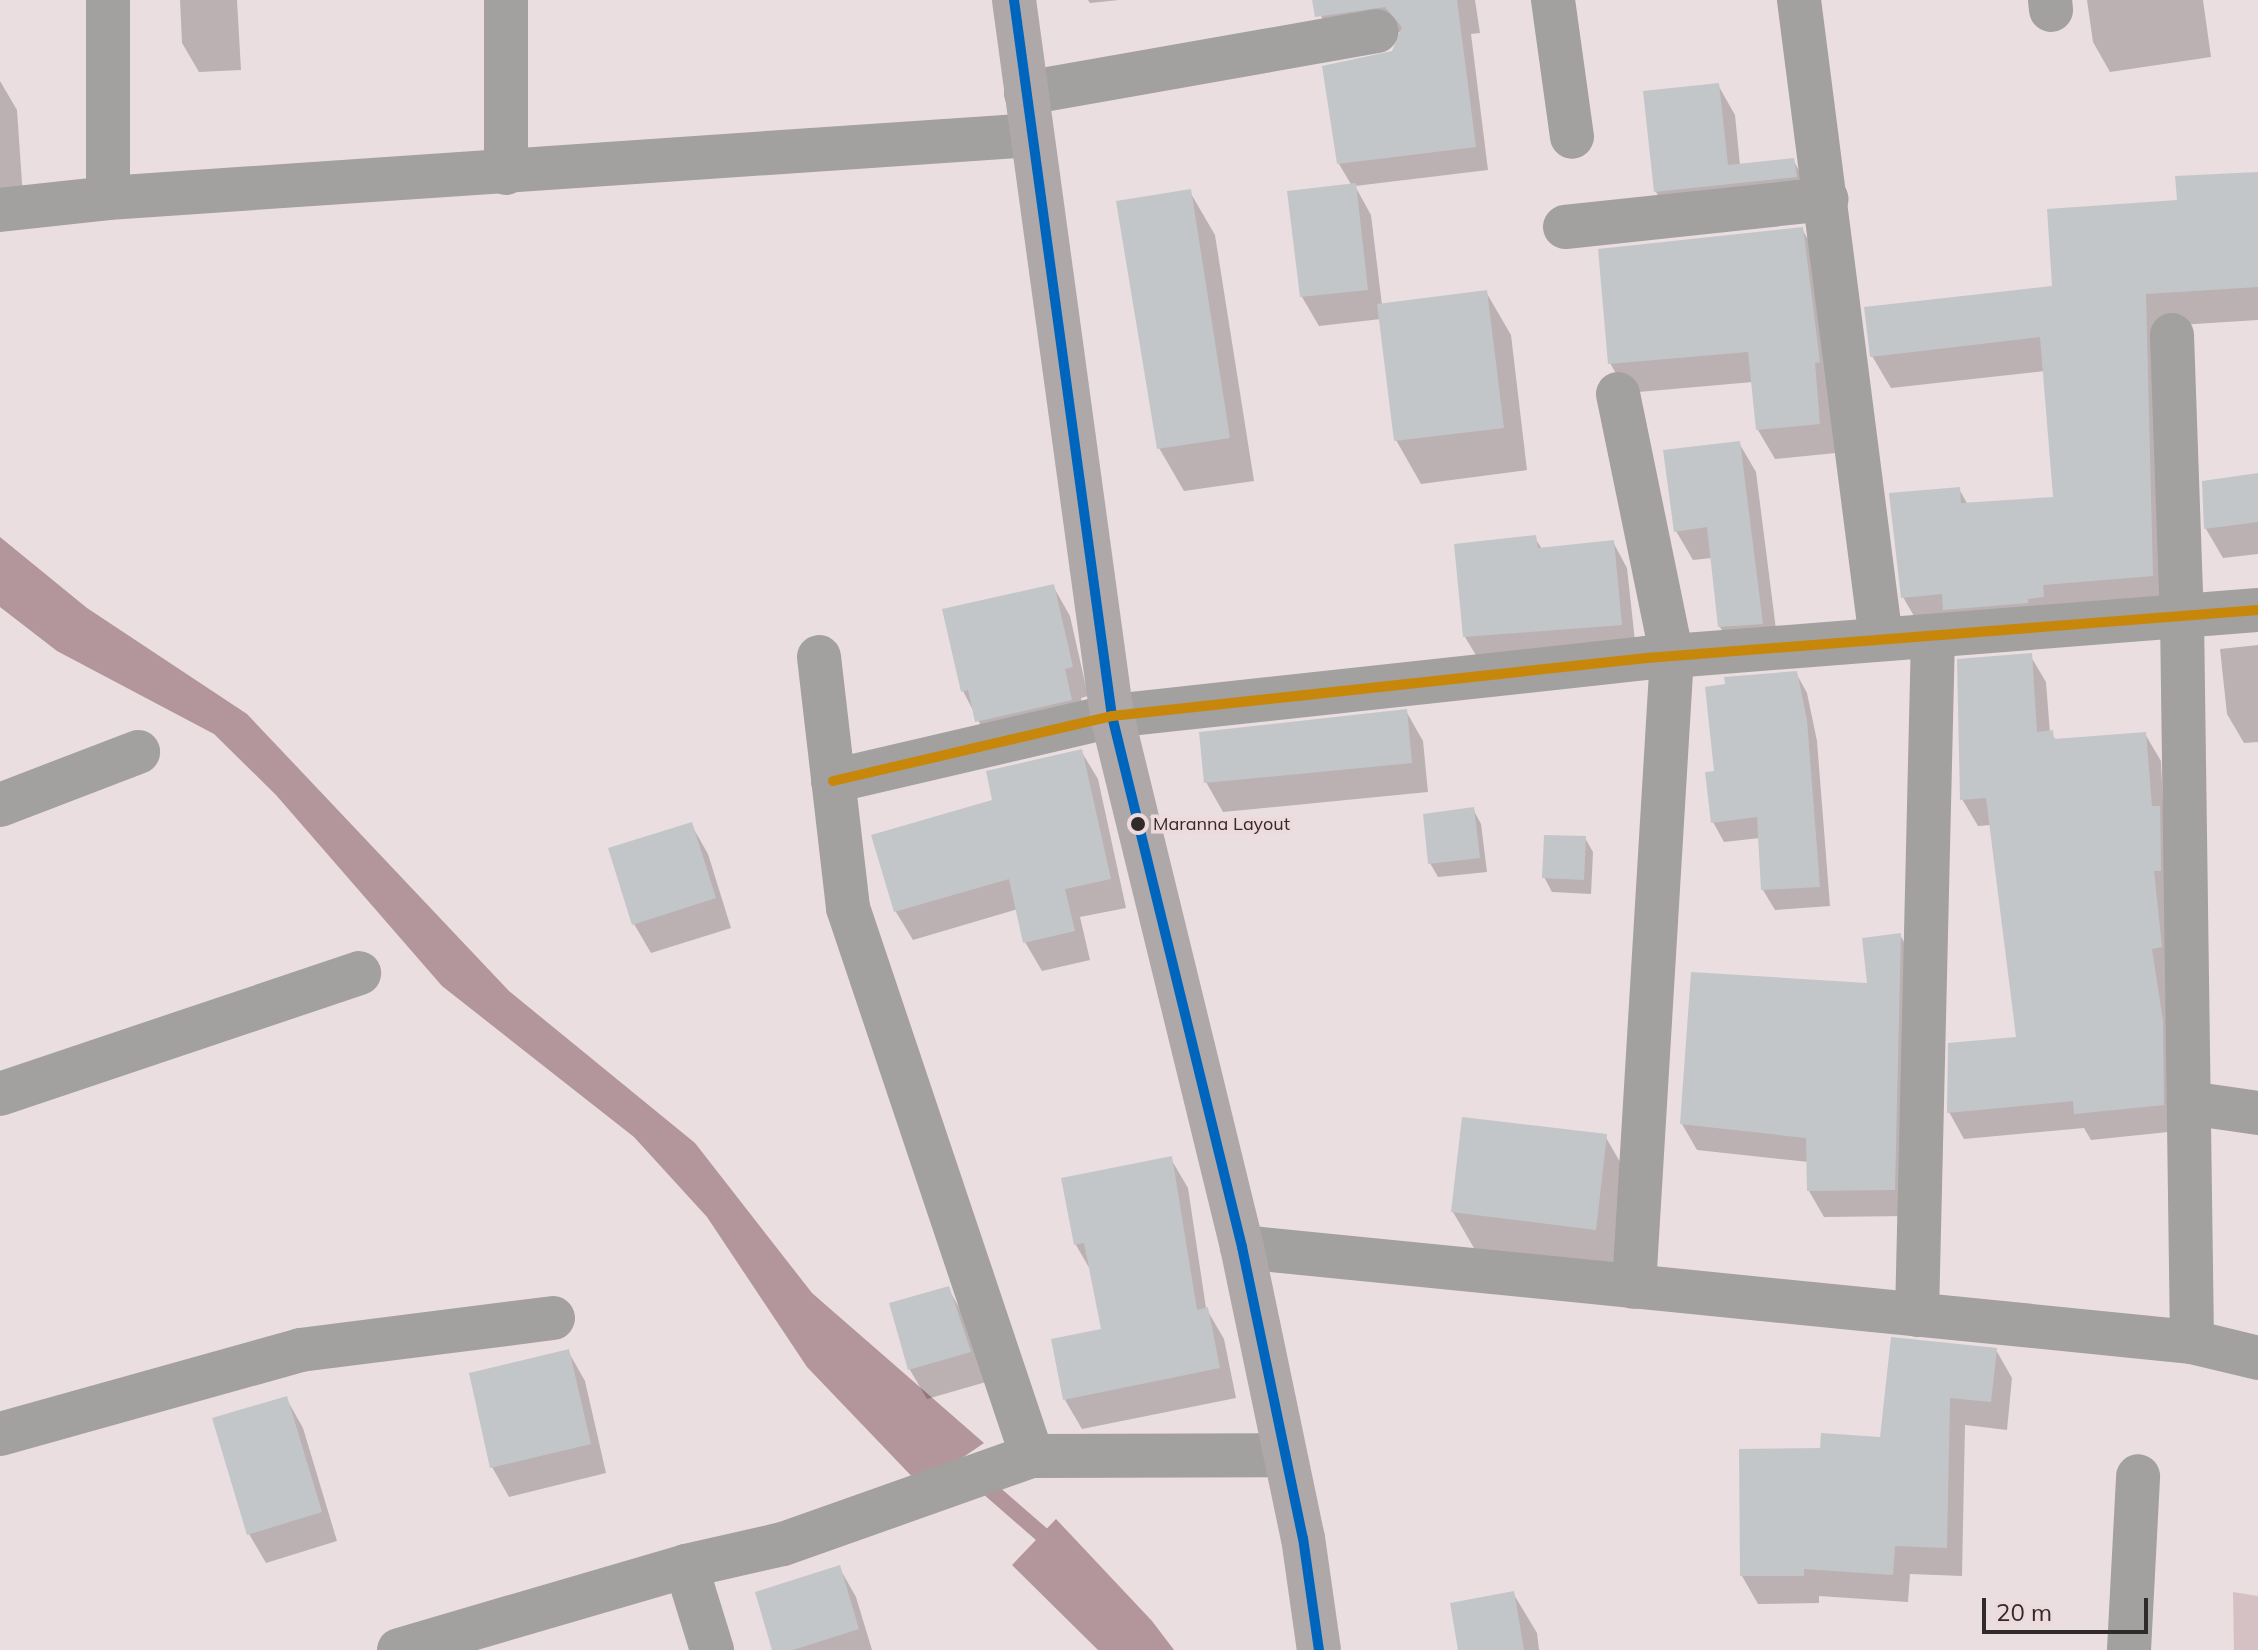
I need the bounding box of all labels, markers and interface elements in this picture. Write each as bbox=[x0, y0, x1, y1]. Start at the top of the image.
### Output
place label: Maranna Layout bbox=[1153, 813, 1290, 835]
marker: Maranna Layout bbox=[1130, 816, 1146, 832]
scale bar bbox=[1986, 1582, 2152, 1632]
text: 20 m bbox=[1996, 1597, 2052, 1627]

